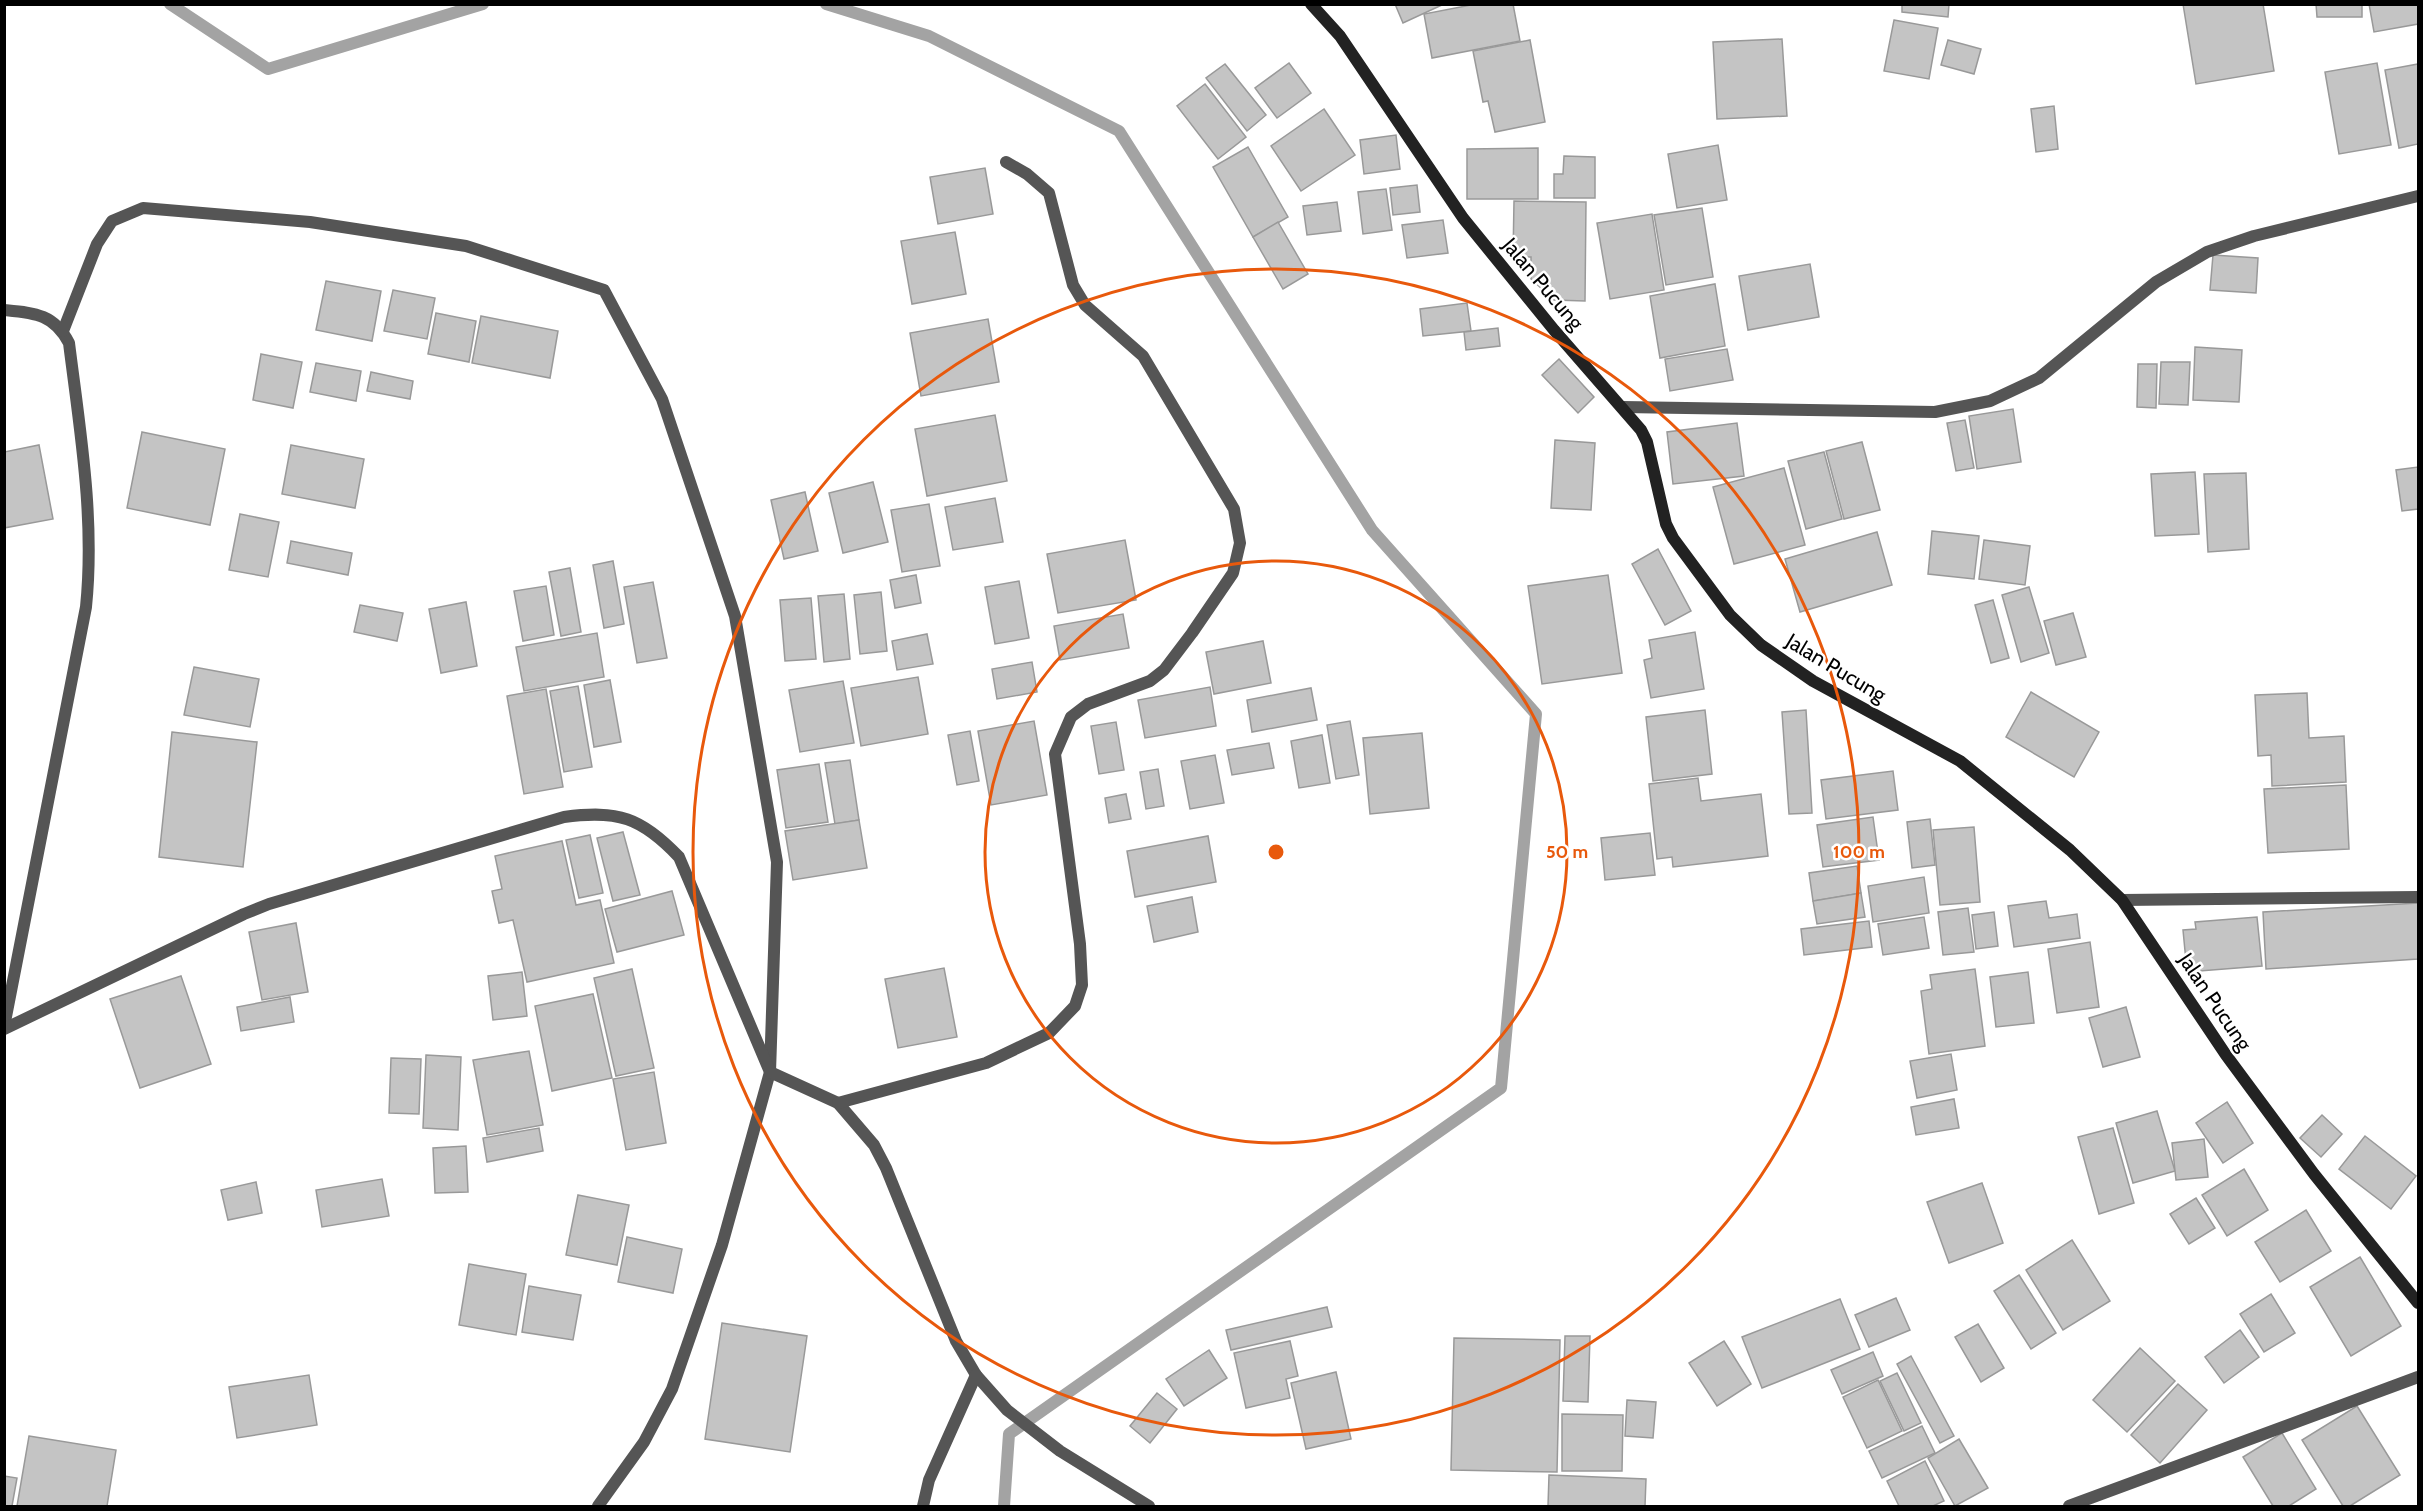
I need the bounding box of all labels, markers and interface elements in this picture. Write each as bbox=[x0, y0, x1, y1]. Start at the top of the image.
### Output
street label: Jalan Pucung bbox=[1497, 232, 1589, 335]
street label: Jalan Pucung bbox=[1781, 627, 1891, 707]
text: 50 m bbox=[1546, 841, 1588, 863]
text: 100 m bbox=[1833, 841, 1885, 863]
centre of rings bbox=[1266, 842, 1286, 862]
street label: Jalan Pucung bbox=[2173, 947, 2257, 1056]

